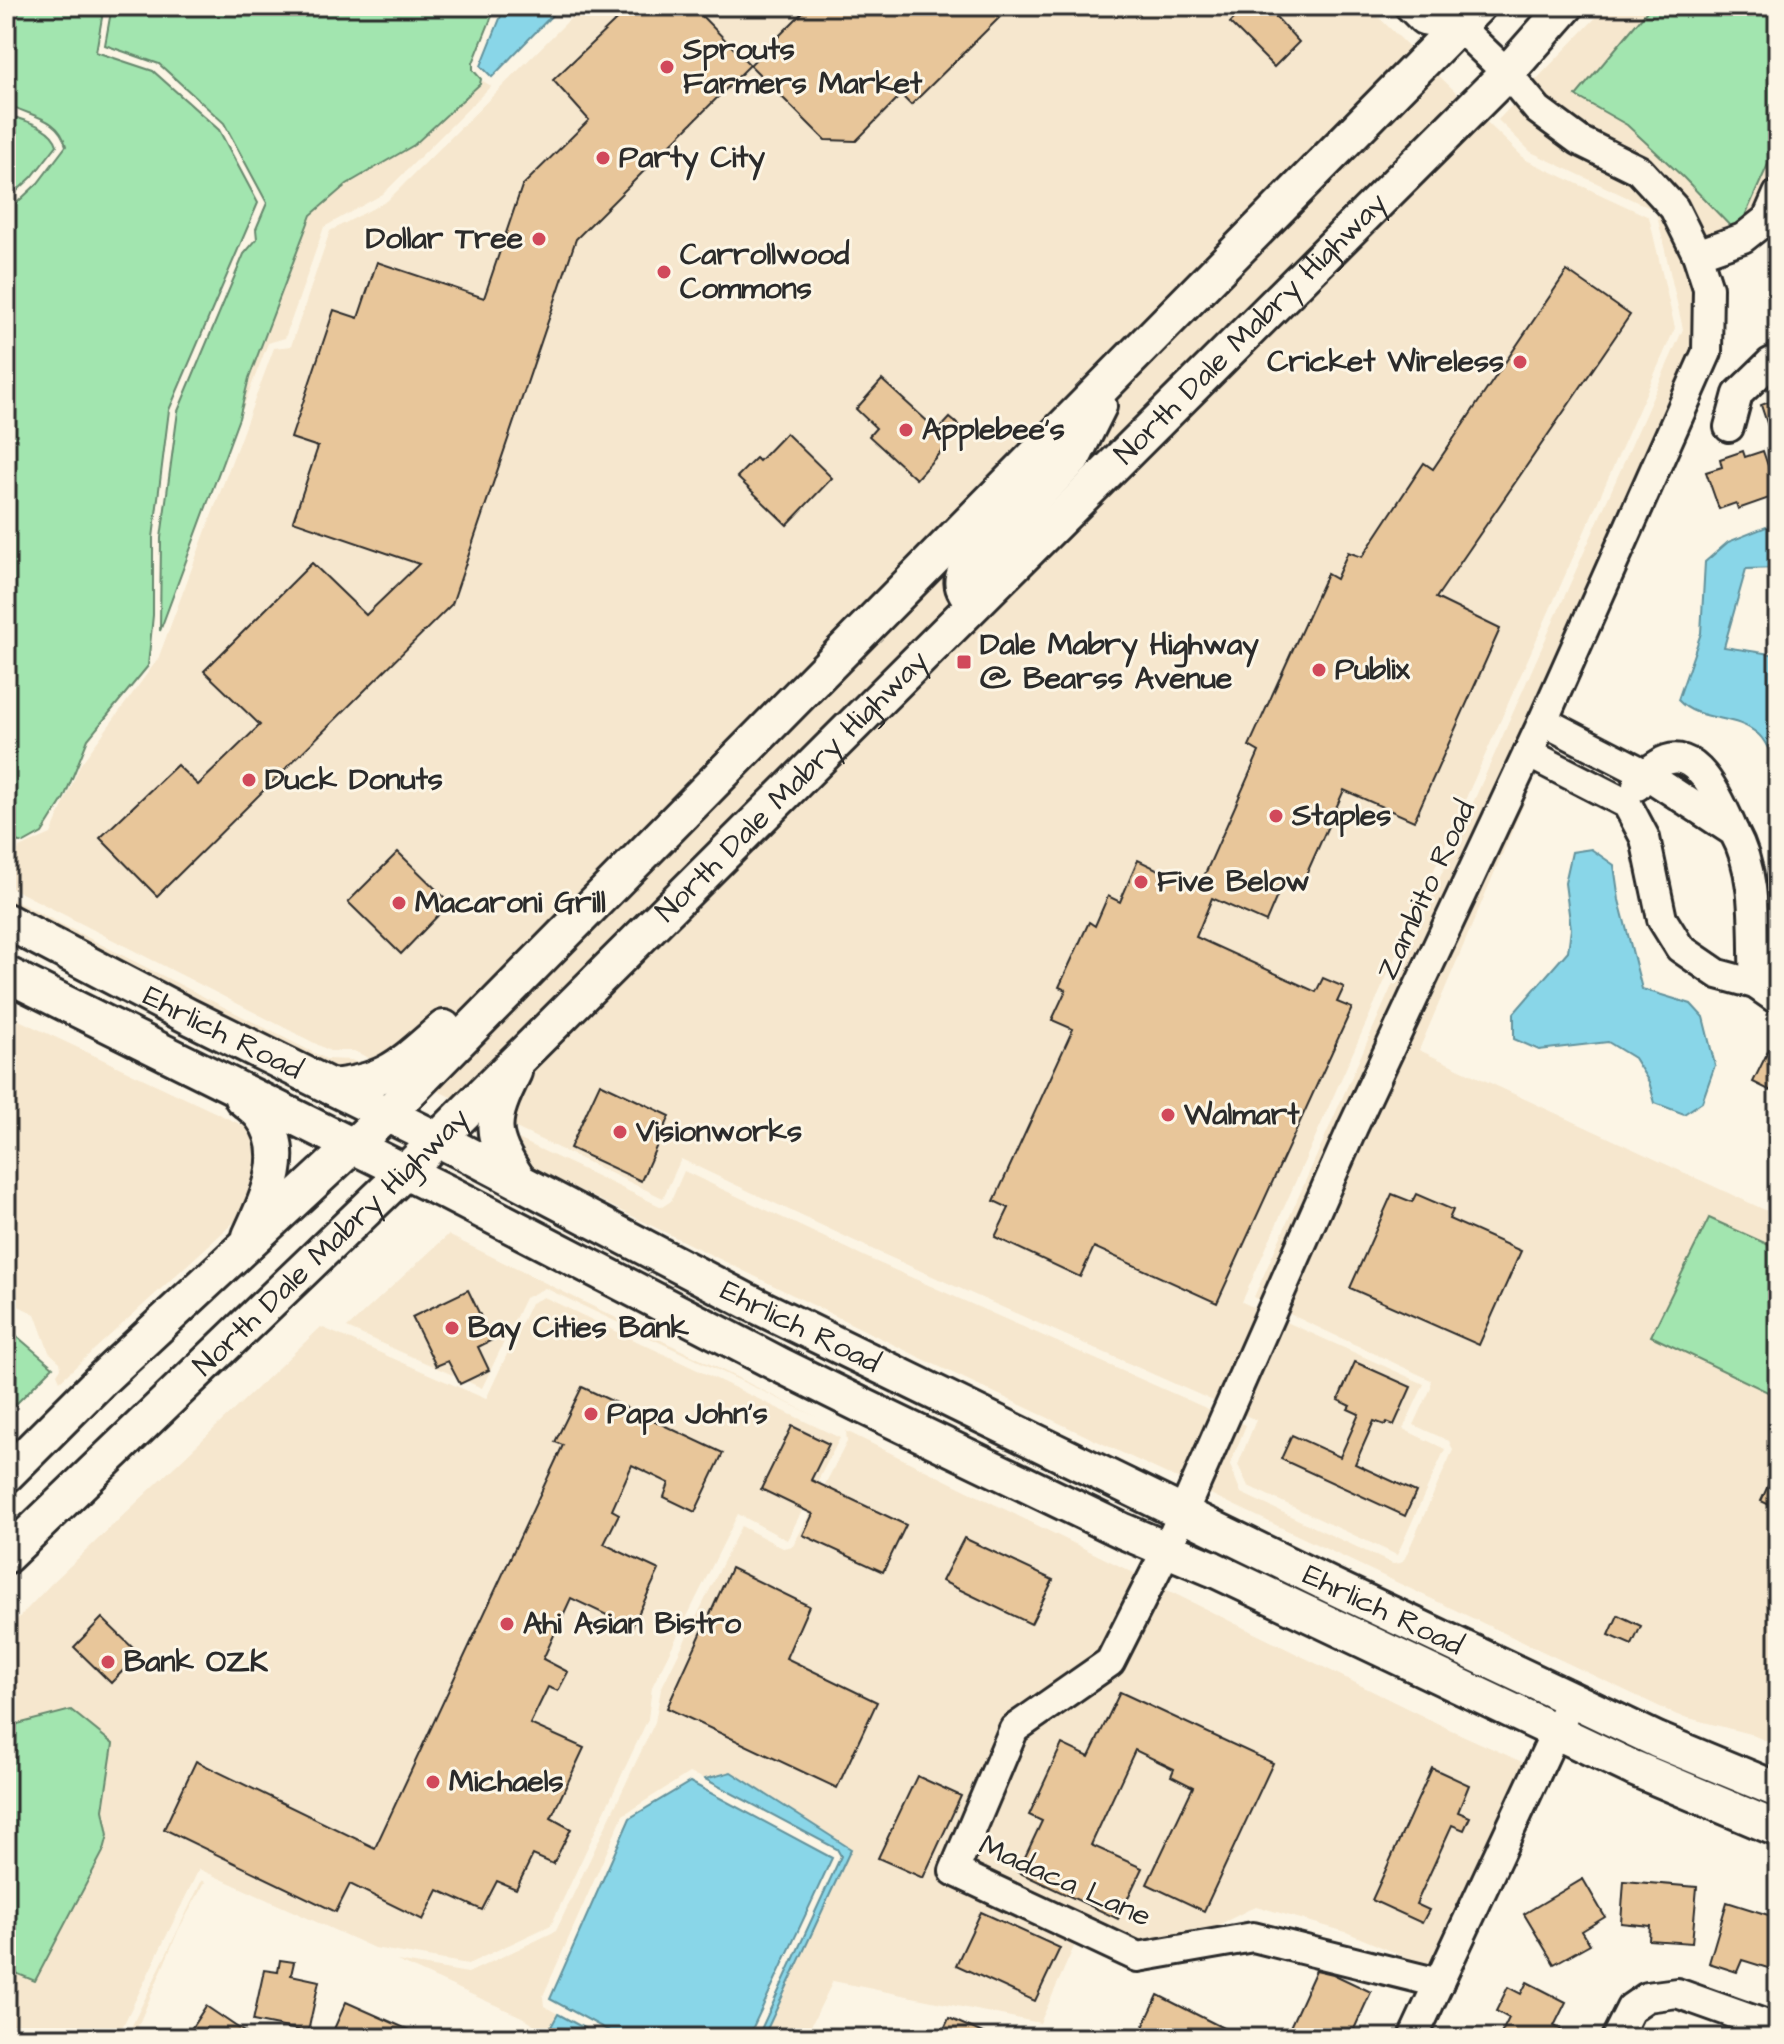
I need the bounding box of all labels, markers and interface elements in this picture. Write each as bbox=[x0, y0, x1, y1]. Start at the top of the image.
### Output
place label: Sprouts Farmers Market bbox=[682, 29, 923, 105]
marker: Sprouts Farmers Market bbox=[658, 58, 676, 76]
place label: Party City bbox=[619, 137, 765, 181]
marker: Party City bbox=[594, 149, 612, 167]
street label: North Dale Mabry Highway bbox=[1105, 183, 1397, 474]
place label: Dollar Tree bbox=[366, 218, 523, 260]
marker: Dollar Tree bbox=[530, 230, 548, 248]
place label: Carrollwood Commons bbox=[680, 234, 850, 310]
marker: Carrollwood Commons bbox=[655, 263, 673, 281]
place label: Cricket Wireless bbox=[1267, 341, 1504, 383]
marker: Cricket Wireless bbox=[1511, 353, 1529, 371]
place label: Applebee's bbox=[922, 409, 1065, 452]
marker: Applebee's bbox=[897, 421, 915, 439]
place label: Dale Mabry Highway @ Bearss Avenue bbox=[980, 624, 1259, 700]
street label: North Dale Mabry Highway bbox=[646, 641, 938, 932]
place label: Publix bbox=[1335, 649, 1410, 691]
marker: Dale Mabry Highway @ Bearss Avenue bbox=[955, 653, 973, 671]
marker: Publix bbox=[1310, 661, 1328, 679]
place label: Duck Donuts bbox=[265, 759, 443, 801]
marker: Duck Donuts bbox=[240, 771, 258, 789]
street label: Zambito Road bbox=[1366, 793, 1486, 987]
place label: Staples bbox=[1291, 795, 1391, 838]
marker: Staples bbox=[1267, 807, 1285, 825]
place label: Five Below bbox=[1157, 861, 1310, 903]
marker: Five Below bbox=[1132, 873, 1150, 891]
place label: Macaroni Grill bbox=[415, 882, 606, 924]
marker: Macaroni Grill bbox=[390, 894, 408, 912]
street label: Ehrlich Road bbox=[136, 975, 310, 1090]
place label: Walmart bbox=[1183, 1094, 1300, 1136]
street label: North Dale Mabry Highway bbox=[184, 1098, 479, 1386]
marker: Walmart bbox=[1159, 1106, 1177, 1124]
place label: Visionworks bbox=[635, 1111, 802, 1153]
marker: Visionworks bbox=[611, 1123, 629, 1141]
street label: Ehrlich Road bbox=[713, 1270, 887, 1384]
place label: Bay Cities Bank bbox=[468, 1307, 689, 1351]
marker: Bay Cities Bank bbox=[443, 1319, 461, 1337]
place label: Papa John's bbox=[607, 1393, 768, 1436]
marker: Papa John's bbox=[582, 1405, 600, 1423]
street label: Ehrlich Road bbox=[1296, 1554, 1470, 1666]
place label: Ahi Asian Bistro bbox=[523, 1603, 741, 1645]
marker: Ahi Asian Bistro bbox=[498, 1615, 516, 1633]
place label: Bank OZK bbox=[124, 1641, 269, 1683]
marker: Bank OZK bbox=[99, 1653, 117, 1671]
place label: Michaels bbox=[449, 1761, 563, 1803]
marker: Michaels bbox=[424, 1773, 442, 1791]
street label: Madaca Lane bbox=[972, 1824, 1158, 1938]

